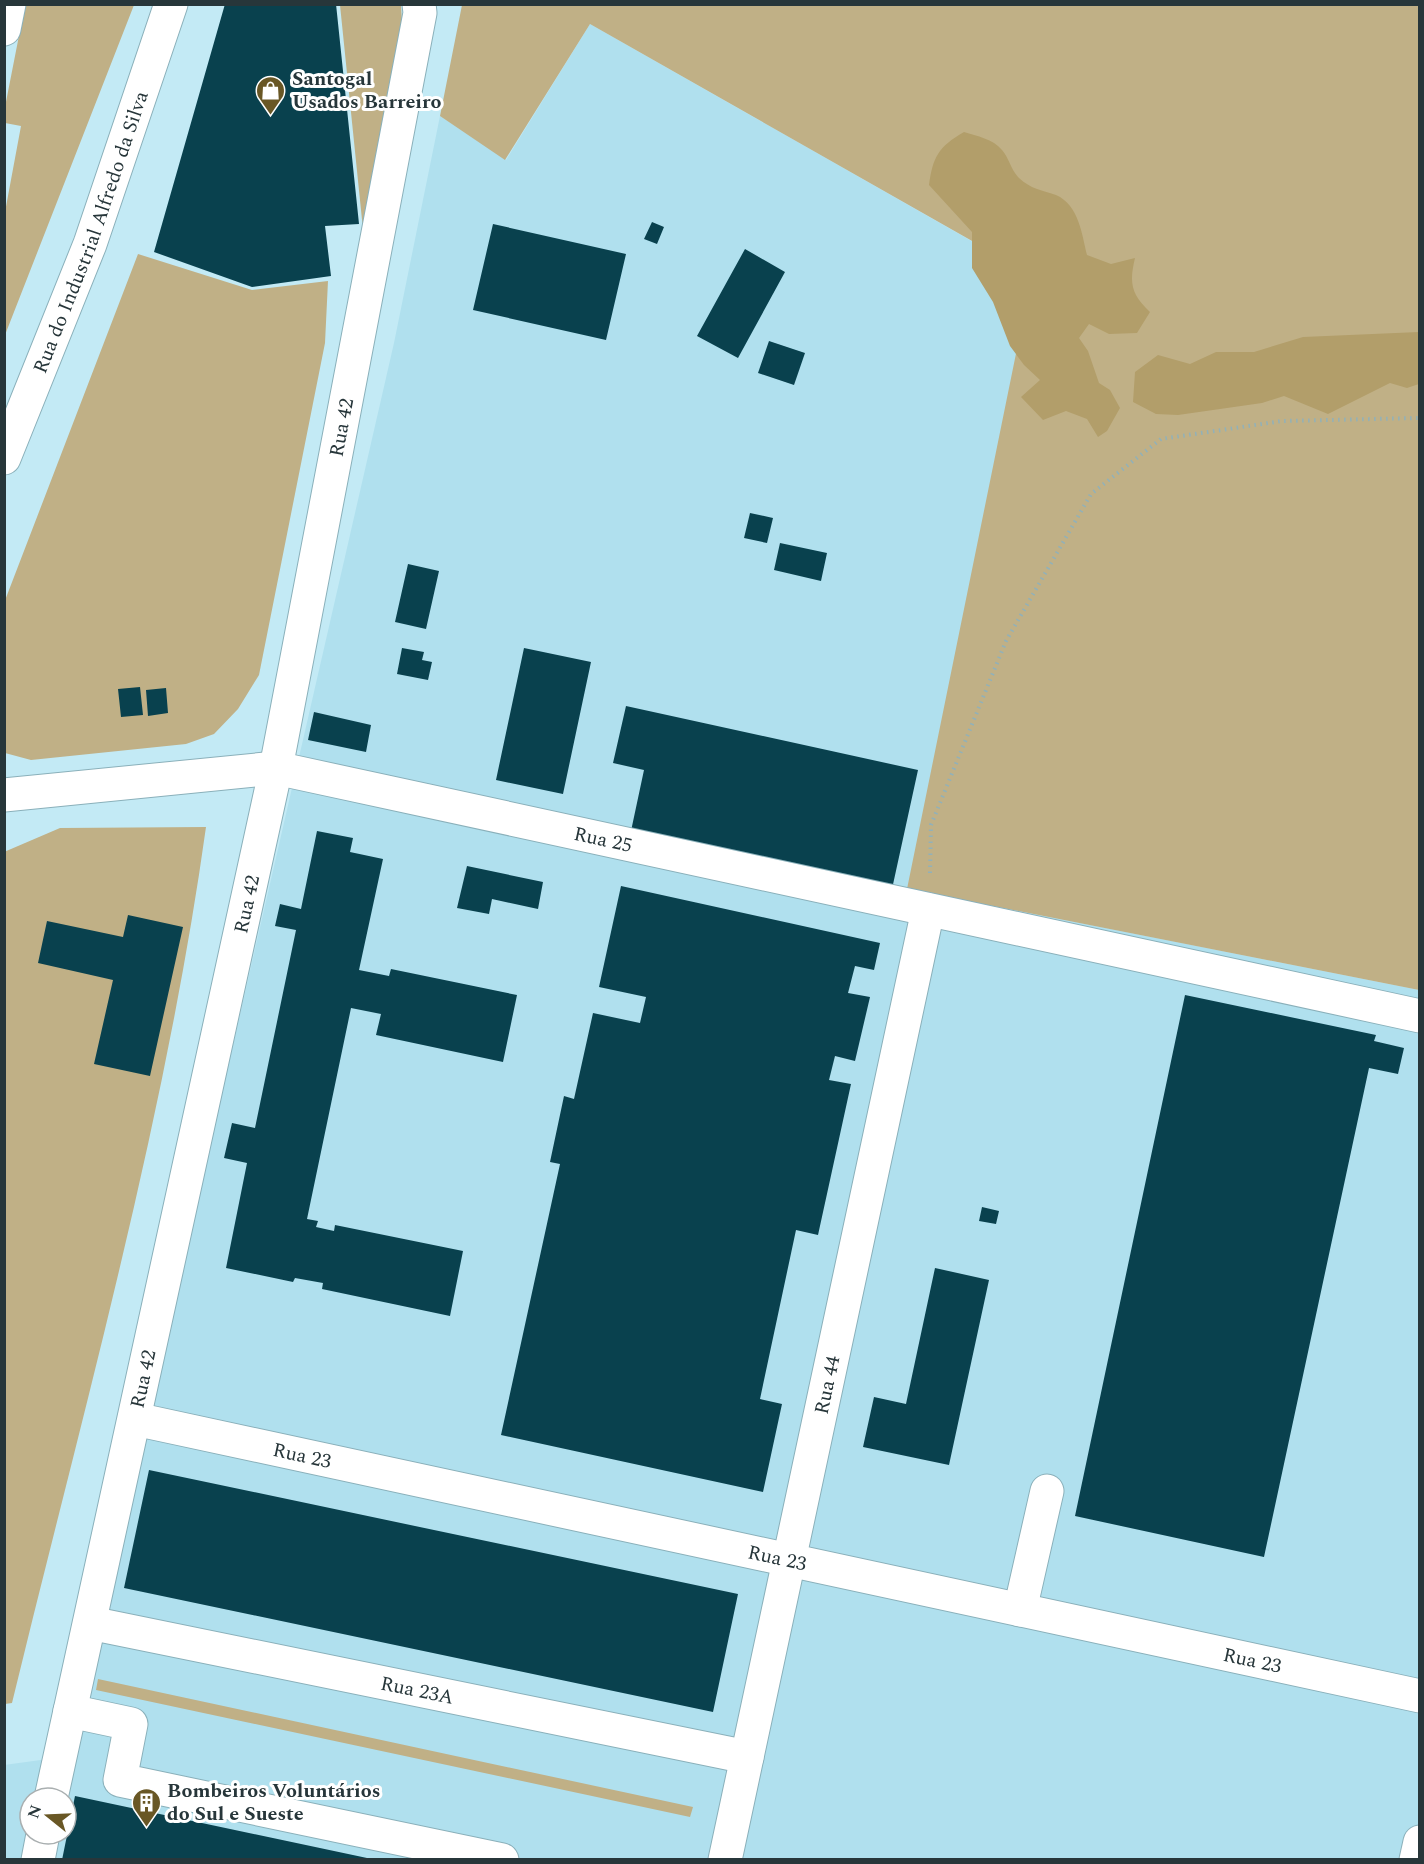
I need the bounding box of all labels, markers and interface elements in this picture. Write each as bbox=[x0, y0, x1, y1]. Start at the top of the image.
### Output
place label: Santogal Usados Barreiro bbox=[292, 64, 441, 117]
shop icon: Santogal Usados Barreiro bbox=[255, 74, 287, 116]
street label: Rua do Industrial Alfredo da Silva bbox=[26, 87, 157, 378]
street label: Rua 42 bbox=[322, 396, 362, 460]
street label: Rua 25 bbox=[571, 819, 635, 861]
street label: Rua 42 bbox=[226, 872, 268, 936]
street label: Rua 42 bbox=[123, 1347, 165, 1411]
street label: Rua 44 bbox=[807, 1353, 848, 1417]
street label: Rua 23 bbox=[270, 1435, 334, 1477]
street label: Rua 23 bbox=[745, 1538, 809, 1579]
street label: Rua 23 bbox=[1220, 1640, 1284, 1682]
street label: Rua 23A bbox=[378, 1669, 456, 1713]
place label: Bombeiros Voluntários do Sul e Sueste bbox=[167, 1776, 380, 1829]
north arrow bbox=[18, 1786, 78, 1846]
building icon: Bombeiros Voluntários do Sul e Sueste bbox=[130, 1786, 162, 1828]
text: N bbox=[21, 1802, 48, 1822]

